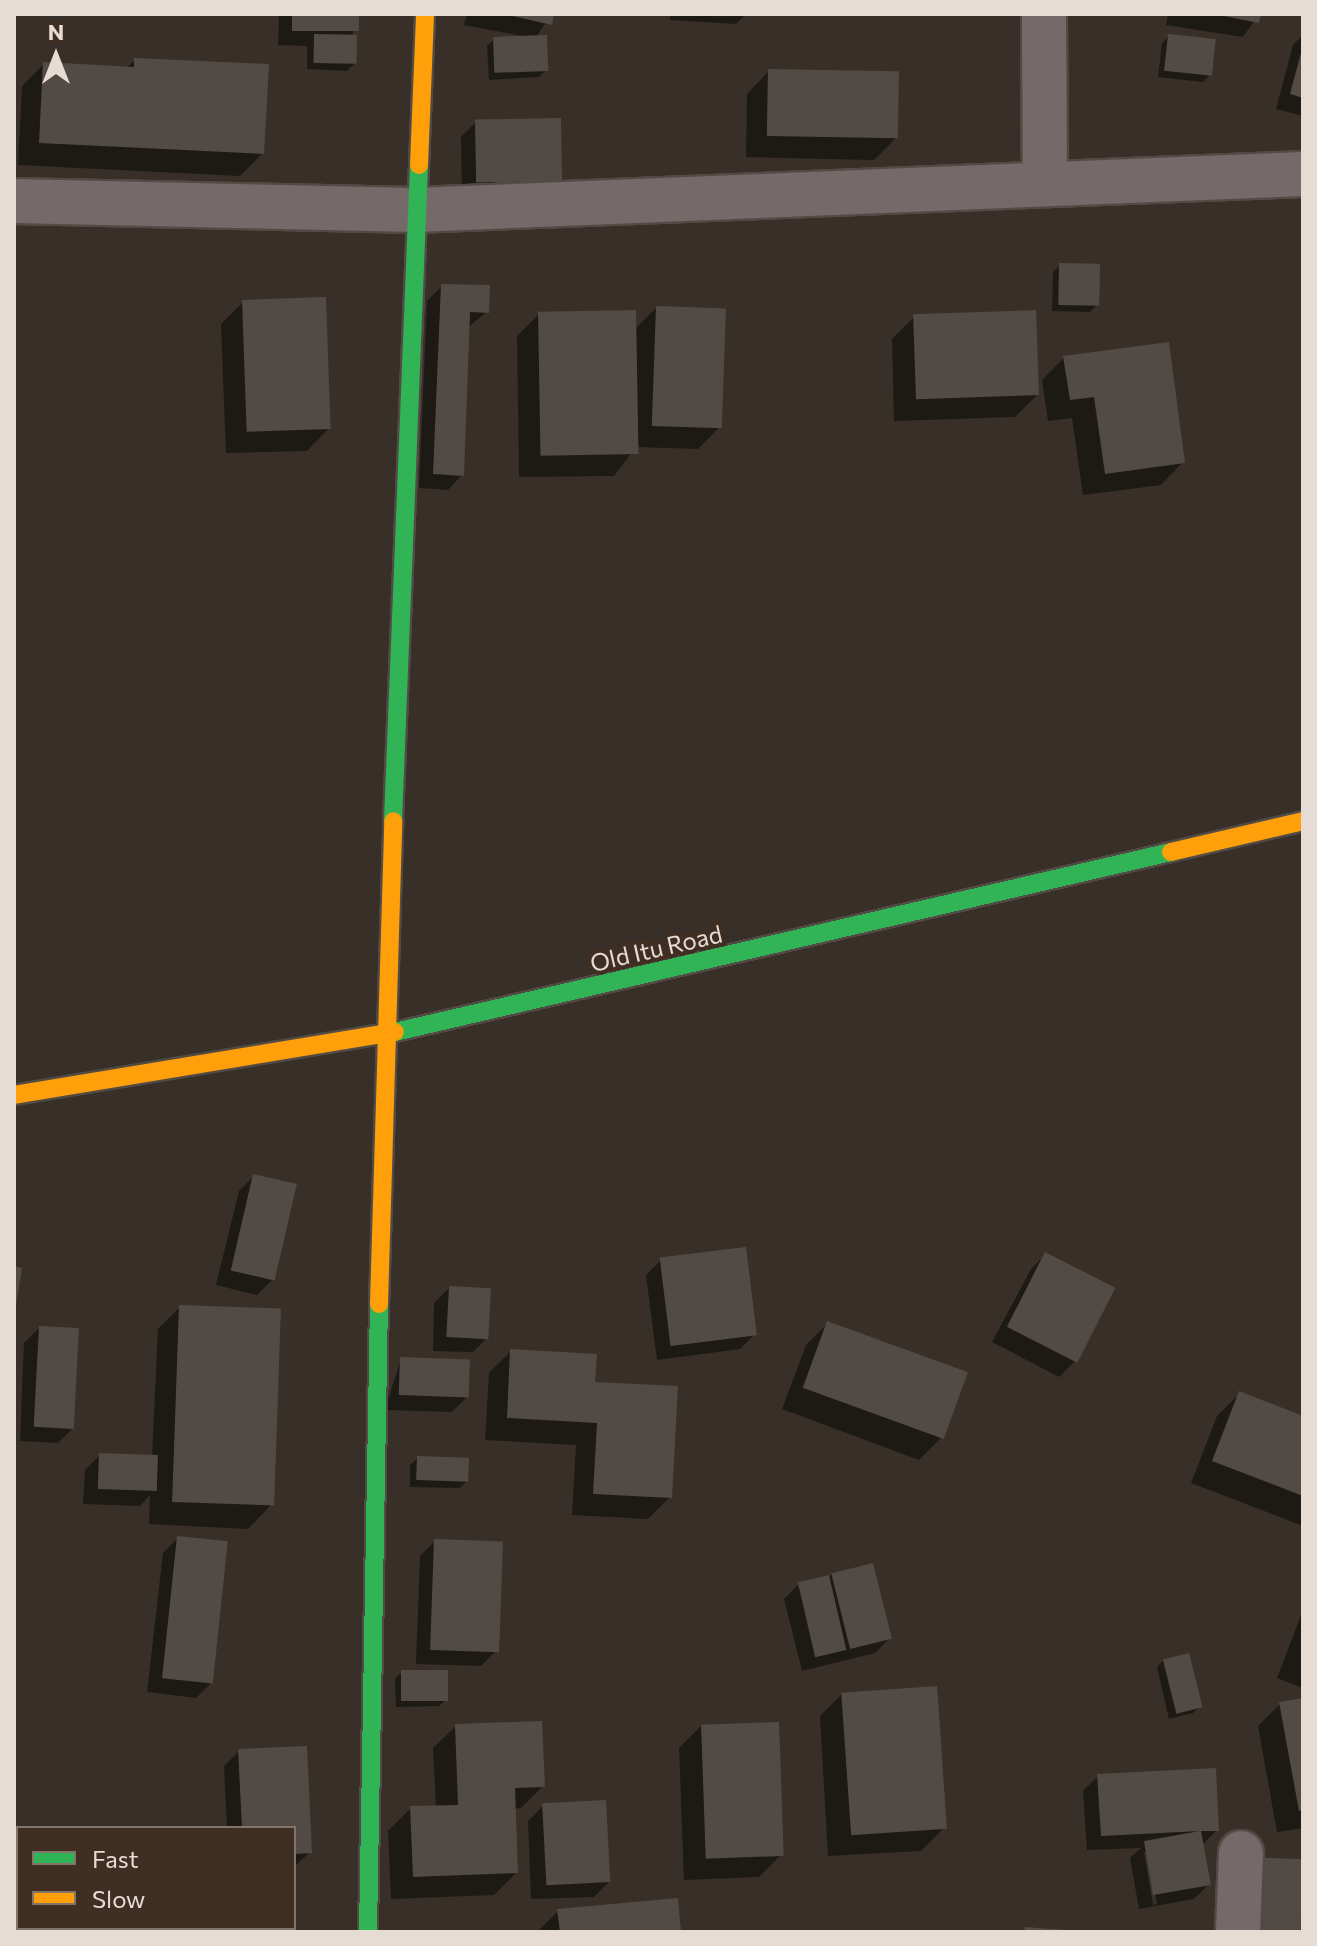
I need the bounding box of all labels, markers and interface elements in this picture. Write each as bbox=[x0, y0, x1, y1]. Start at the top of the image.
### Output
north arrow bbox=[16, 16, 96, 96]
text: N bbox=[48, 18, 64, 45]
street label: Old Itu Road bbox=[587, 919, 725, 977]
legend bbox=[16, 1826, 296, 1930]
text: Fast bbox=[92, 1844, 139, 1873]
text: Slow bbox=[92, 1884, 145, 1913]

